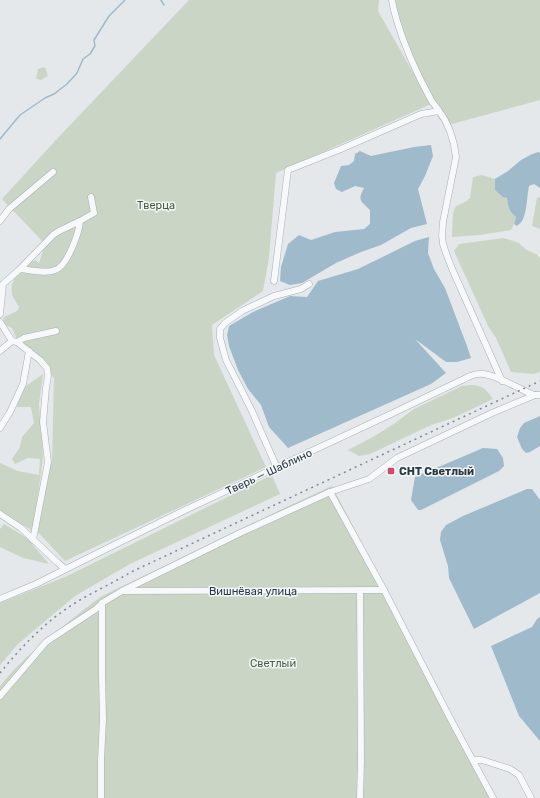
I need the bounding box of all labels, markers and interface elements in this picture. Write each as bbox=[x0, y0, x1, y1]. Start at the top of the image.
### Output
park label: Тверца bbox=[137, 199, 175, 212]
street label: Тверь — Шаблино bbox=[224, 446, 314, 498]
place label: СНТ Светлый bbox=[399, 465, 474, 478]
marker: СНТ Светлый bbox=[386, 466, 396, 476]
street label: Вишнёвая улица bbox=[209, 585, 297, 598]
park label: Светлый bbox=[250, 657, 296, 670]

